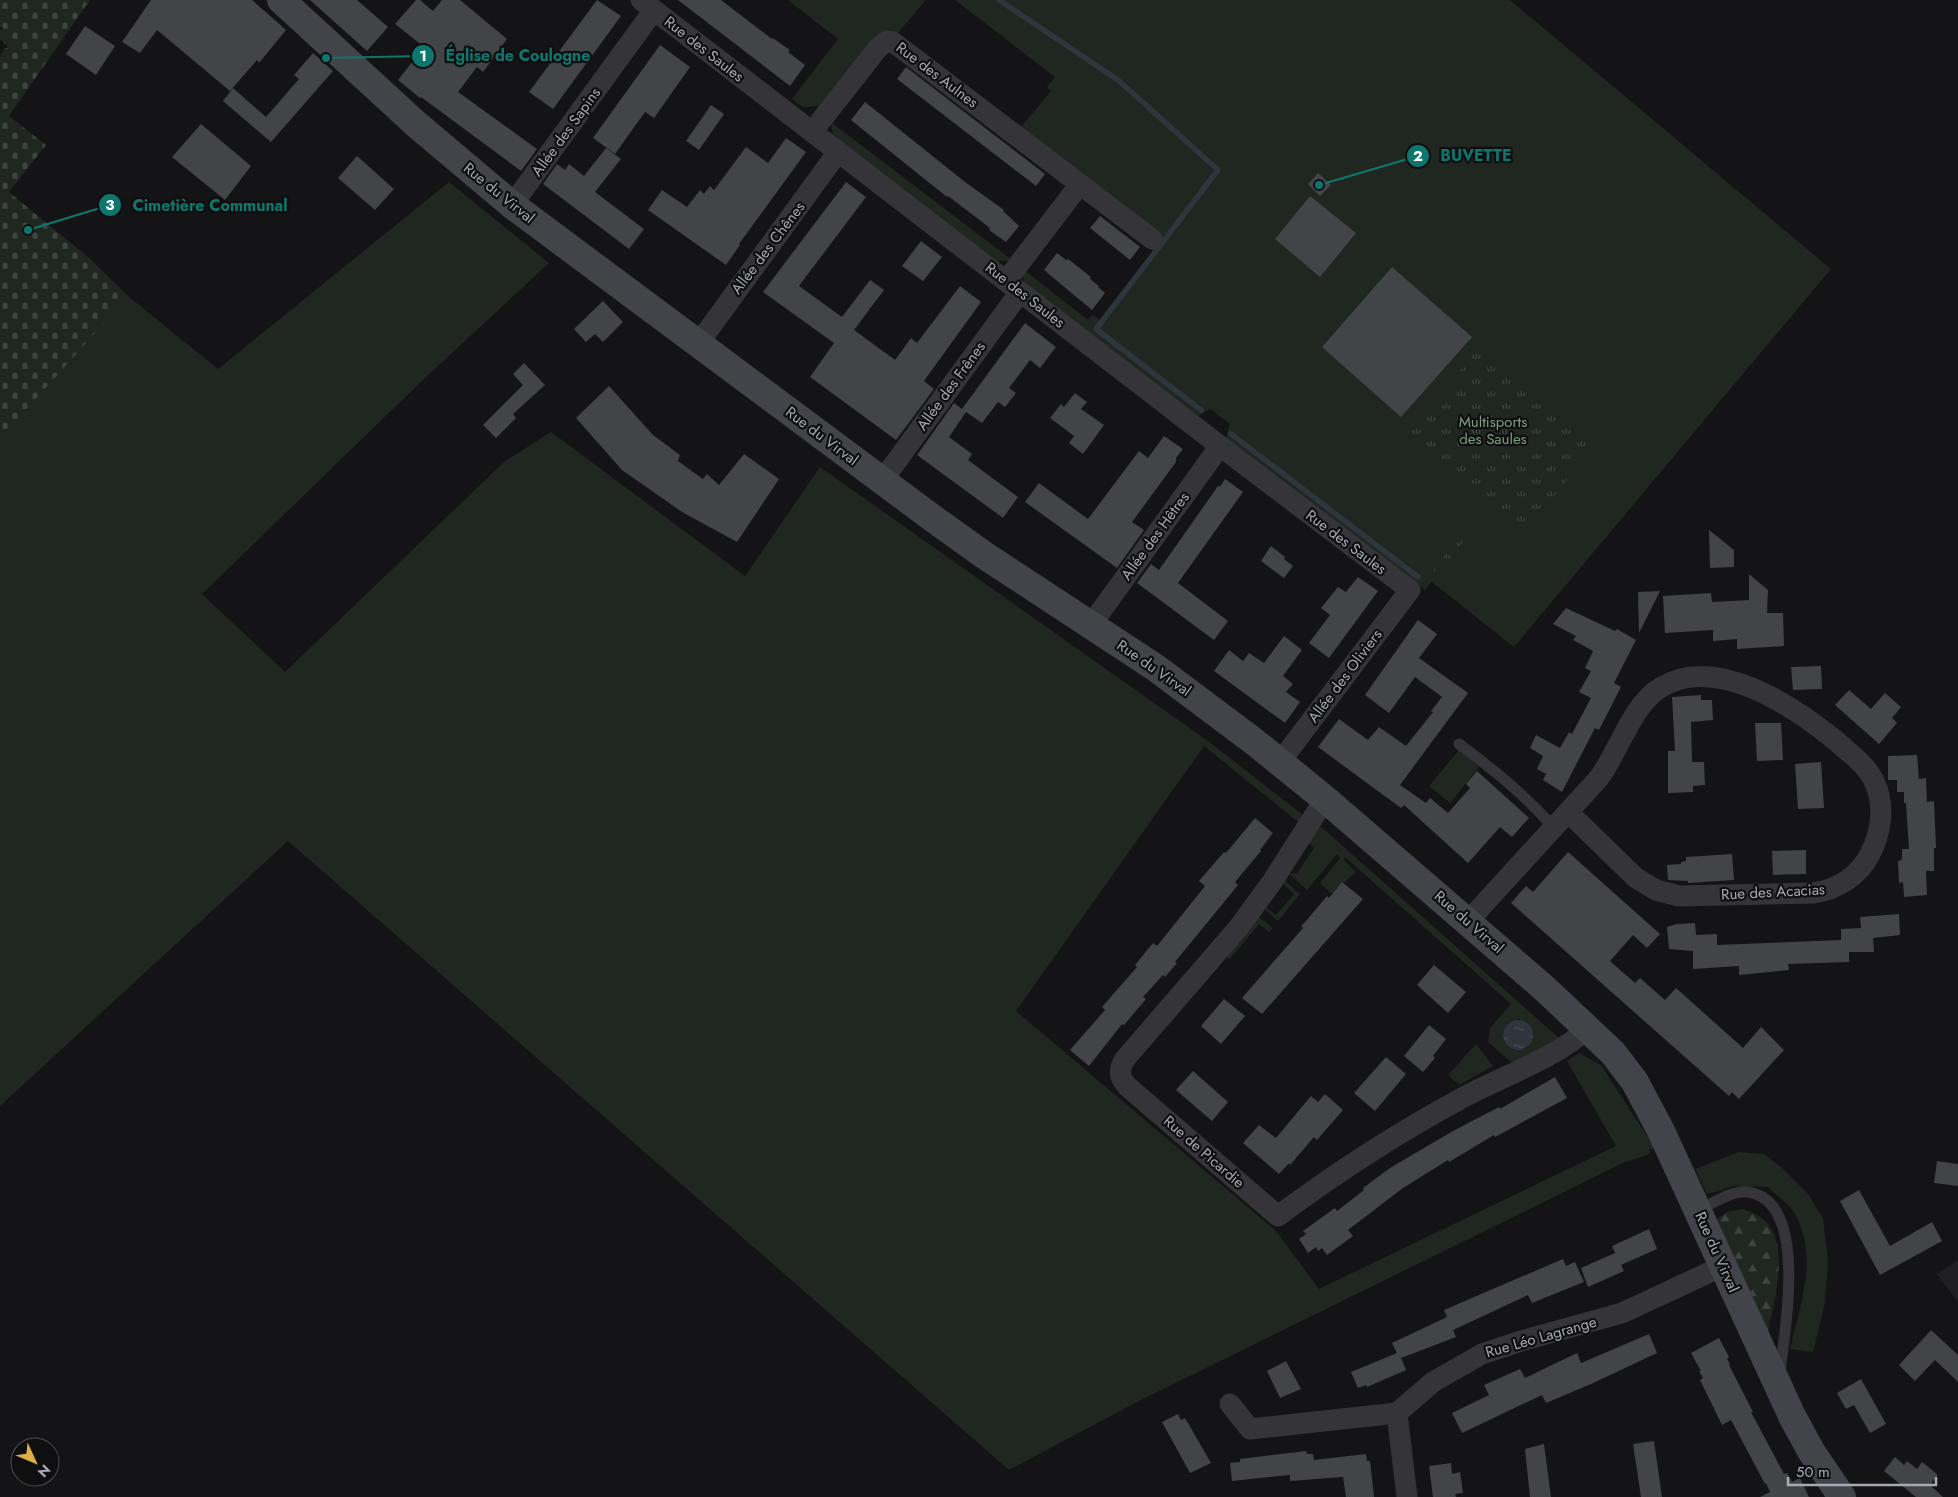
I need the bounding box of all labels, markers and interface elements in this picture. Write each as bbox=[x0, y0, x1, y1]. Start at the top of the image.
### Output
street label: Rue des Saules bbox=[659, 11, 749, 87]
street label: Rue des Aulnes bbox=[891, 37, 983, 113]
callout: Église de Coulogne bbox=[410, 40, 600, 71]
text: Église de Coulogne bbox=[446, 44, 591, 67]
text: 1 bbox=[419, 45, 427, 67]
street label: Allée des Sapins bbox=[526, 83, 606, 181]
callout: BUVETTE bbox=[1405, 140, 1522, 171]
text: BUVETTE bbox=[1440, 144, 1512, 167]
text: 2 bbox=[1413, 145, 1423, 167]
street label: Rue du Virval bbox=[459, 157, 539, 229]
callout: Cimetière Communal bbox=[98, 190, 298, 221]
text: 3 bbox=[105, 194, 115, 216]
text: Cimetière Communal bbox=[132, 194, 288, 217]
street label: Allée des Chênes bbox=[726, 197, 810, 299]
street label: Rue des Saules bbox=[980, 257, 1070, 333]
street label: Allée des Frênes bbox=[911, 337, 991, 435]
street label: Rue du Virval bbox=[781, 401, 863, 471]
park label: Multisports des Saules bbox=[1459, 411, 1527, 450]
street label: Allée des Hêtres bbox=[1115, 487, 1195, 585]
street label: Rue des Saules bbox=[1301, 504, 1391, 580]
street label: Allée des Oliviers bbox=[1302, 625, 1388, 727]
street label: Rue du Virval bbox=[1112, 634, 1196, 702]
street label: Rue des Acacias bbox=[1721, 878, 1825, 906]
street label: Rue du Virval bbox=[1429, 885, 1509, 959]
street label: Rue de Picardie bbox=[1159, 1111, 1250, 1194]
street label: Rue du Virval bbox=[1689, 1208, 1745, 1296]
street label: Rue Léo Lagrange bbox=[1483, 1311, 1599, 1363]
north arrow bbox=[10, 1437, 60, 1487]
scale bar bbox=[1788, 1454, 1936, 1486]
text: N bbox=[33, 1460, 55, 1482]
text: 50 m bbox=[1796, 1461, 1830, 1483]

